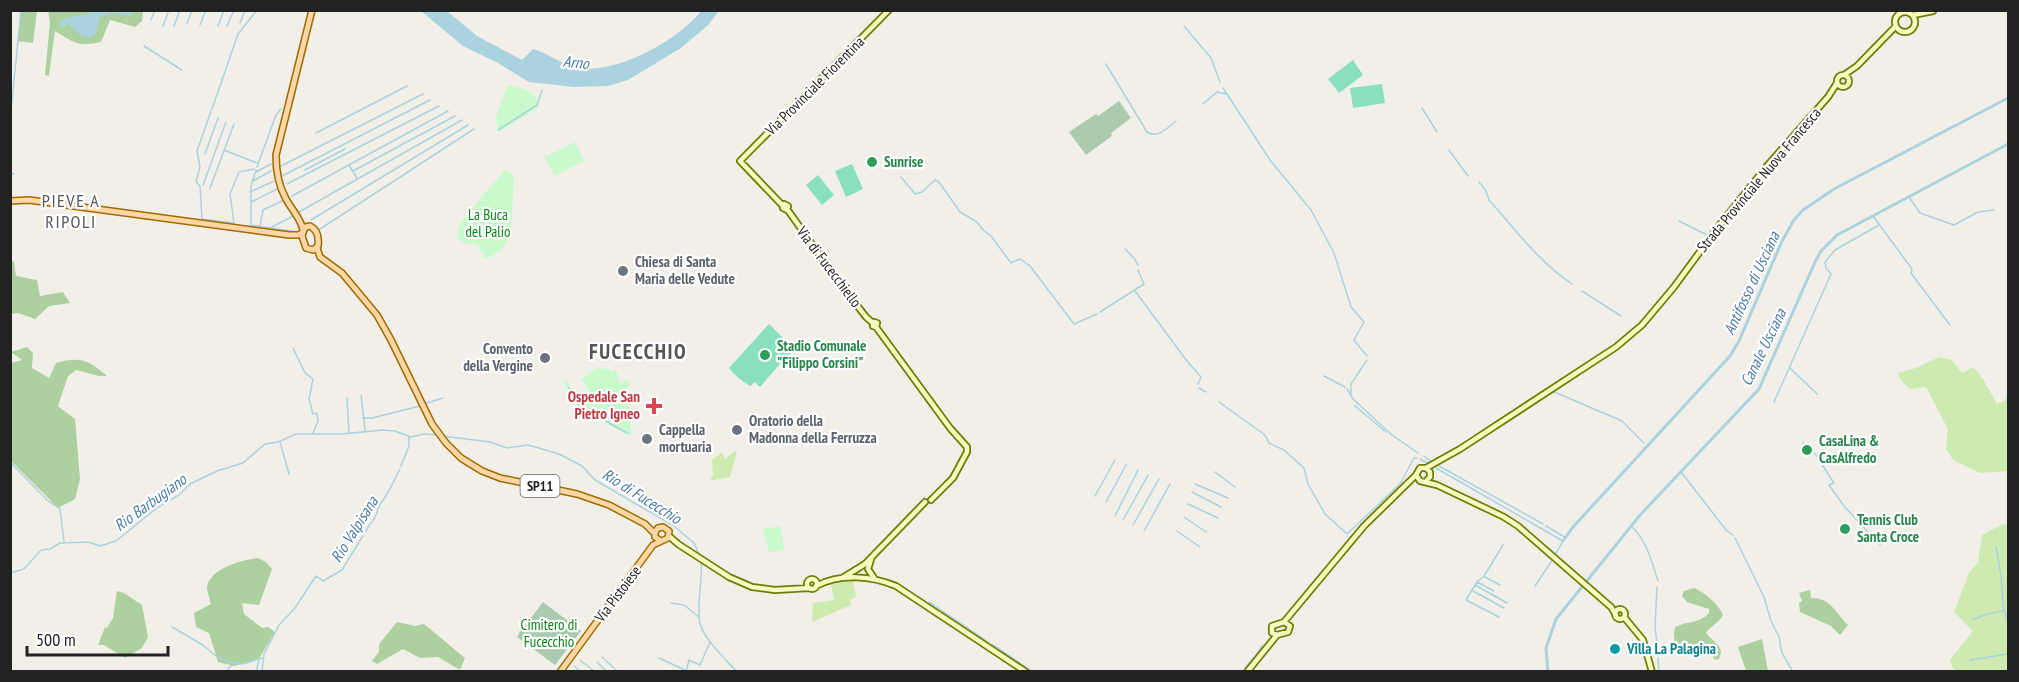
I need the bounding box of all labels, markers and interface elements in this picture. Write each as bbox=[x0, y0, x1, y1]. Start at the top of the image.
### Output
street label: Via Provinciale Fiorentina bbox=[761, 32, 868, 140]
water label: Arno bbox=[562, 51, 591, 73]
street label: Strada Provinciale Nuova Francesca bbox=[1693, 104, 1825, 256]
place label: Sunrise bbox=[884, 152, 923, 171]
marker: Sunrise bbox=[865, 155, 879, 169]
district label: PIEVE A RIPOLI bbox=[42, 189, 100, 233]
park label: La Buca del Palio bbox=[466, 205, 510, 241]
street label: Via di Fucecchiello bbox=[792, 222, 866, 311]
water label: Antifosso di Usciana bbox=[1718, 227, 1784, 338]
place label: Chiesa di Santa Maria delle Vedute bbox=[635, 252, 735, 288]
marker: Chiesa di Santa Maria delle Vedute bbox=[616, 264, 630, 278]
water label: Canale Usciana bbox=[1736, 304, 1791, 389]
place label: Stadio Comunale "Filippo Corsini" bbox=[777, 336, 867, 372]
district label: FUCECCHIO bbox=[589, 338, 687, 365]
place label: Convento della Vergine bbox=[463, 339, 533, 375]
marker: Stadio Comunale "Filippo Corsini" bbox=[758, 348, 772, 362]
marker: Convento della Vergine bbox=[538, 351, 552, 365]
place label: Ospedale San Pietro Igneo bbox=[568, 387, 640, 423]
marker: Ospedale San Pietro Igneo bbox=[645, 397, 663, 415]
place label: Oratorio della Madonna della Ferruzza bbox=[749, 411, 877, 447]
place label: Cappella mortuaria bbox=[659, 420, 712, 456]
marker: Oratorio della Madonna della Ferruzza bbox=[730, 423, 744, 437]
place label: CasaLina & CasAlfredo bbox=[1819, 431, 1879, 467]
marker: Cappella mortuaria bbox=[640, 432, 654, 446]
marker: CasaLina & CasAlfredo bbox=[1800, 443, 1814, 457]
water label: Rio di Fucecchio bbox=[599, 464, 686, 529]
water label: Rio Barbugiano bbox=[110, 468, 191, 535]
road number: SP11 bbox=[520, 475, 560, 497]
water label: Rio Valpisana bbox=[326, 491, 383, 566]
place label: Tennis Club Santa Croce bbox=[1857, 510, 1919, 546]
marker: Tennis Club Santa Croce bbox=[1838, 522, 1852, 536]
street label: Via Pistoiese bbox=[590, 562, 645, 626]
park label: Cimitero di Fucecchio bbox=[521, 615, 577, 651]
scale bar bbox=[27, 619, 168, 657]
text: 500 m bbox=[36, 628, 76, 651]
place label: Villa La Palagina bbox=[1626, 639, 1716, 658]
marker: Villa La Palagina bbox=[1608, 642, 1622, 656]

